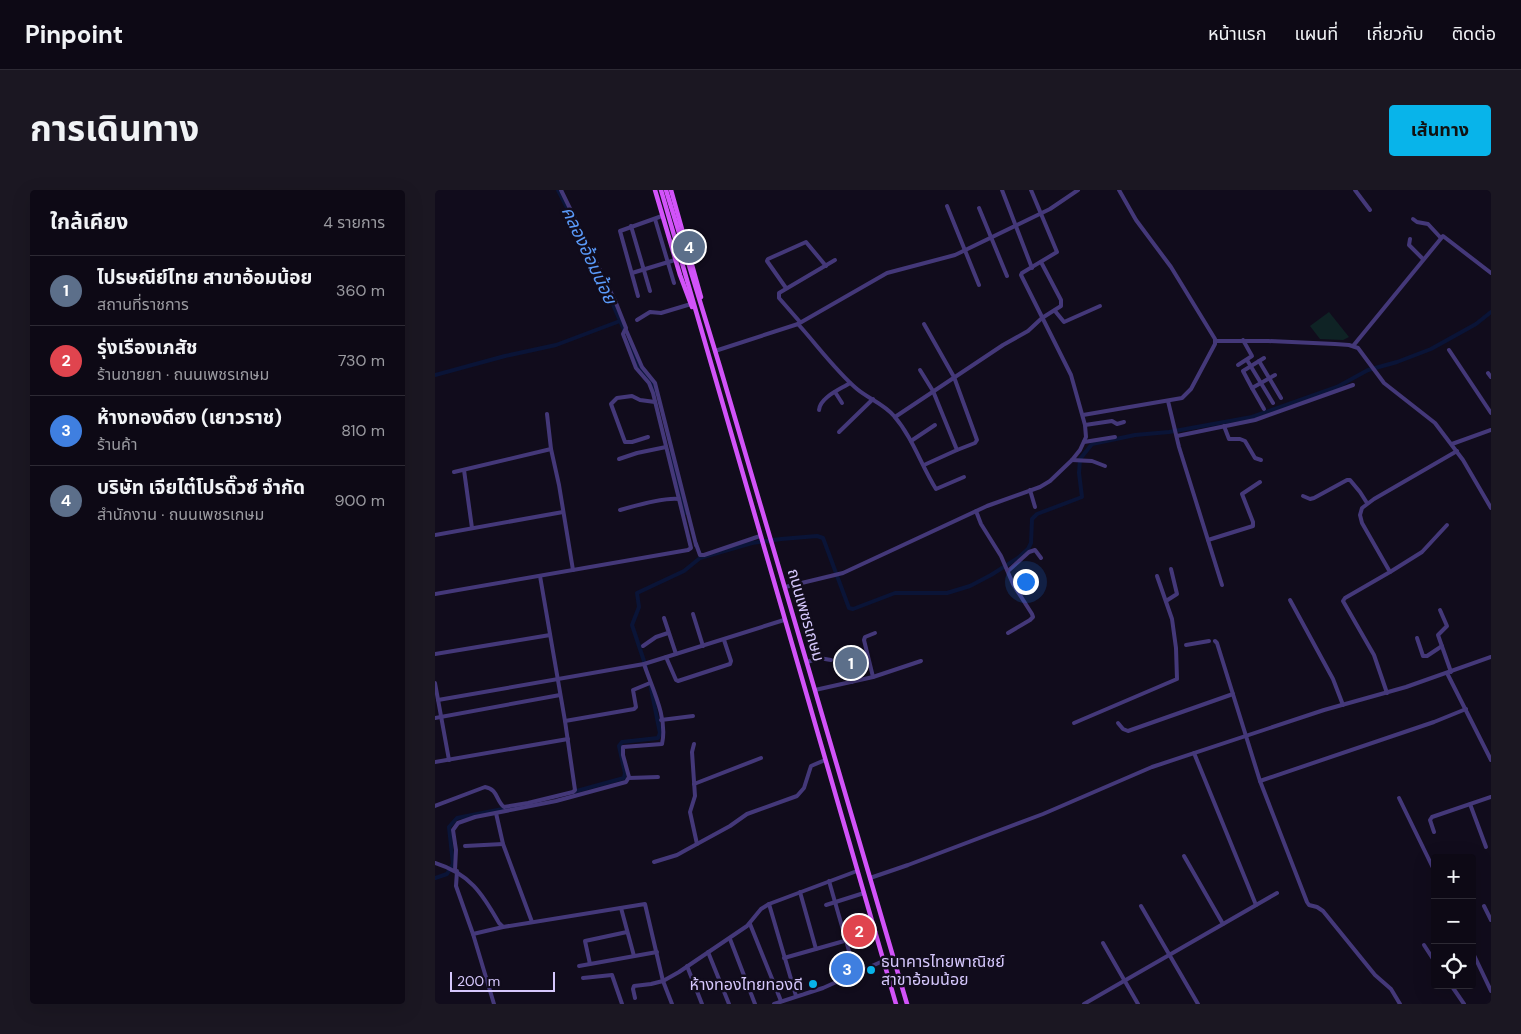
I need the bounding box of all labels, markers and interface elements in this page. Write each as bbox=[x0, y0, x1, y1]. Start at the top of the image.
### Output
text: Pinpoint bbox=[25, 19, 123, 50]
text: หน้าแรก bbox=[1208, 22, 1266, 46]
text: แผนที่ bbox=[1294, 22, 1338, 46]
text: เกี่ยวกับ bbox=[1366, 22, 1424, 46]
text: ติดต่อ bbox=[1452, 22, 1496, 46]
button: เส้นทาง bbox=[1389, 105, 1491, 156]
text: การเดินทาง bbox=[30, 106, 199, 152]
water label: คลองอ้อมน้อย bbox=[556, 202, 623, 309]
text: ใกล้เคียง bbox=[50, 208, 128, 236]
text: 4 รายการ bbox=[323, 212, 385, 233]
pin: 4 bbox=[673, 228, 705, 266]
text: ไปรษณีย์ไทย สาขาอ้อมน้อย bbox=[97, 265, 312, 290]
text: 1 bbox=[63, 280, 69, 301]
text: 360 m bbox=[336, 280, 385, 301]
text: สถานที่ราชการ bbox=[97, 294, 189, 315]
text: รุ่งเรืองเภสัช bbox=[97, 335, 197, 360]
text: 2 bbox=[61, 350, 71, 371]
text: 730 m bbox=[338, 350, 385, 371]
text: ร้านขายยา · ถนนเพชรเกษม bbox=[97, 364, 269, 385]
text: ห้างทองดีฮง (เยาวราช) bbox=[97, 405, 282, 430]
text: 3 bbox=[61, 420, 71, 441]
text: 810 m bbox=[341, 420, 385, 441]
text: ร้านค้า bbox=[97, 434, 137, 455]
text: บริษัท เจียไต๋โปรดิ๊วซ์ จำกัด bbox=[97, 475, 305, 500]
text: 4 bbox=[61, 490, 71, 511]
text: 900 m bbox=[335, 490, 385, 511]
text: สำนักงาน · ถนนเพชรเกษม bbox=[97, 504, 264, 525]
street label: ถนนเพชรเกษม bbox=[783, 566, 829, 664]
your location bbox=[1013, 569, 1039, 595]
pin: 1 bbox=[835, 644, 867, 682]
map controls bbox=[1431, 854, 1476, 989]
button: + bbox=[1431, 854, 1476, 899]
button: − bbox=[1431, 899, 1476, 944]
pin: 2 bbox=[843, 912, 875, 950]
button: locate bbox=[1431, 944, 1476, 989]
pin: 3 bbox=[831, 950, 863, 988]
place label: ธนาคารไทยพาณิชย์ สาขาอ้อมน้อย bbox=[881, 951, 1005, 990]
marker: ธนาคารไทยพาณิชย์ สาขาอ้อมน้อย bbox=[865, 964, 877, 976]
scale bar bbox=[450, 969, 555, 992]
text: 200 m bbox=[457, 972, 500, 990]
place label: ห้างทองไทยทองดี bbox=[690, 974, 803, 995]
marker: ห้างทองไทยทองดี bbox=[807, 978, 819, 990]

